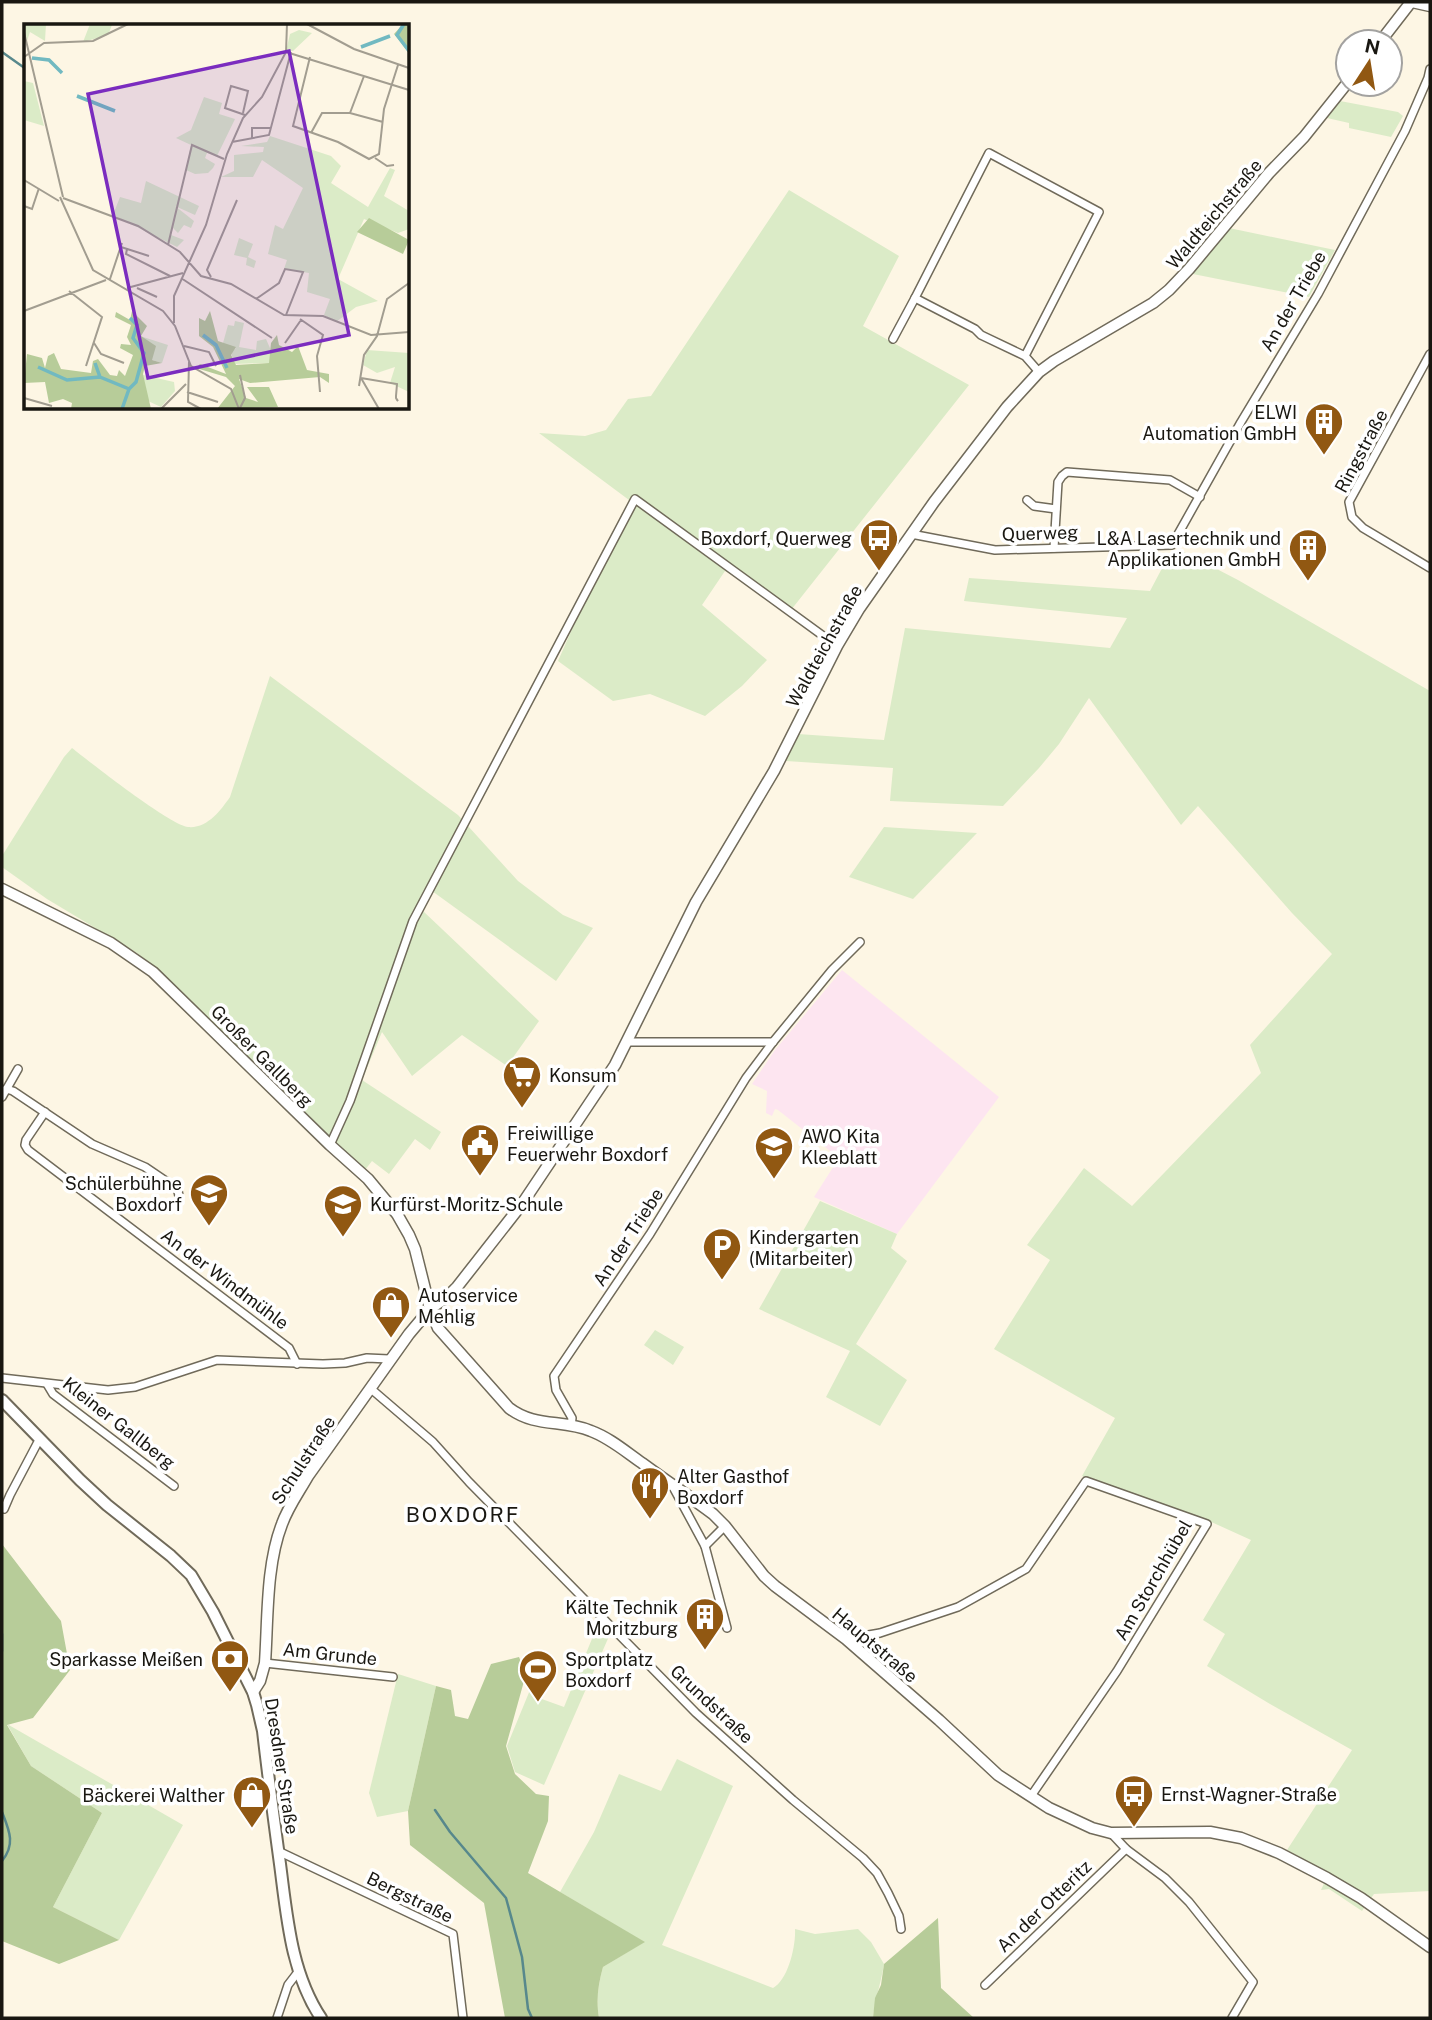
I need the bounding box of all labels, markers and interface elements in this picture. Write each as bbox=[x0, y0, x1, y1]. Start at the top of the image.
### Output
inset map bbox=[24, 24, 410, 410]
north arrow bbox=[1334, 28, 1404, 98]
text: N bbox=[1363, 34, 1382, 59]
street label: Waldteichstraße bbox=[1162, 155, 1266, 273]
street label: An der Triebe bbox=[1256, 247, 1330, 355]
building icon: ELWI Automation GmbH bbox=[1303, 401, 1345, 456]
place label: ELWI Automation GmbH bbox=[1142, 402, 1297, 444]
street label: Ringstraße bbox=[1330, 406, 1392, 496]
bus stop icon: Boxdorf, Querweg bbox=[858, 517, 900, 572]
street label: Querweg bbox=[1001, 521, 1079, 545]
building icon: L&A Lasertechnik und Applikationen GmbH bbox=[1287, 527, 1329, 582]
place label: Boxdorf, Querweg bbox=[700, 528, 852, 549]
place label: L&A Lasertechnik und Applikationen GmbH bbox=[1097, 528, 1281, 570]
street label: Waldteichstraße bbox=[782, 581, 866, 711]
street label: Großer Gallberg bbox=[207, 1001, 317, 1111]
supermarket icon: Konsum bbox=[501, 1054, 543, 1109]
place label: Konsum bbox=[549, 1065, 617, 1086]
public building icon: Freiwillige Feuerwehr Boxdorf bbox=[459, 1122, 501, 1177]
place label: Freiwillige Feuerwehr Boxdorf bbox=[507, 1123, 668, 1165]
school or university icon: AWO Kita Kleeblatt bbox=[753, 1125, 795, 1180]
place label: AWO Kita Kleeblatt bbox=[801, 1126, 880, 1168]
school or university icon: Schülerbühne Boxdorf bbox=[188, 1172, 230, 1227]
place label: Schülerbühne Boxdorf bbox=[65, 1173, 182, 1215]
school or university icon: Kurfürst-Moritz-Schule bbox=[322, 1183, 364, 1238]
street label: An der Triebe bbox=[589, 1184, 667, 1290]
place label: Kurfürst-Moritz-Schule bbox=[370, 1194, 563, 1215]
street label: An der Windmühle bbox=[157, 1224, 293, 1334]
parking icon: Kindergarten (Mitarbeiter) bbox=[701, 1226, 743, 1281]
place label: Kindergarten (Mitarbeiter) bbox=[749, 1227, 859, 1269]
shop icon: Autoservice Mehlig bbox=[370, 1284, 412, 1339]
place label: Autoservice Mehlig bbox=[418, 1285, 518, 1327]
street label: Kleiner Gallberg bbox=[59, 1373, 179, 1473]
street label: Schulstraße bbox=[267, 1412, 339, 1508]
restaurant icon: Alter Gasthof Boxdorf bbox=[629, 1465, 671, 1520]
place label: Alter Gasthof Boxdorf bbox=[677, 1466, 789, 1508]
district label: BOXDORF bbox=[406, 1502, 520, 1527]
street label: Am Storchhübel bbox=[1110, 1516, 1196, 1644]
building icon: Kälte Technik Moritzburg bbox=[684, 1596, 726, 1651]
place label: Kälte Technik Moritzburg bbox=[565, 1597, 678, 1639]
street label: Hauptstraße bbox=[828, 1603, 922, 1687]
bank icon: Sparkasse Meißen bbox=[209, 1638, 251, 1693]
street label: Am Grunde bbox=[282, 1639, 378, 1669]
sports icon: Sportplatz Boxdorf bbox=[517, 1648, 559, 1703]
place label: Sparkasse Meißen bbox=[49, 1649, 203, 1670]
place label: Sportplatz Boxdorf bbox=[565, 1649, 653, 1691]
street label: Grundstraße bbox=[666, 1660, 758, 1748]
street label: Dresdner Straße bbox=[261, 1696, 303, 1836]
bus stop icon: Ernst-Wagner-Straße bbox=[1113, 1773, 1155, 1828]
shop icon: Bäckerei Walther bbox=[231, 1774, 273, 1829]
place label: Ernst-Wagner-Straße bbox=[1161, 1784, 1337, 1805]
place label: Bäckerei Walther bbox=[82, 1785, 225, 1806]
street label: An der Otteritz bbox=[992, 1856, 1096, 1956]
street label: Bergstraße bbox=[363, 1867, 457, 1927]

